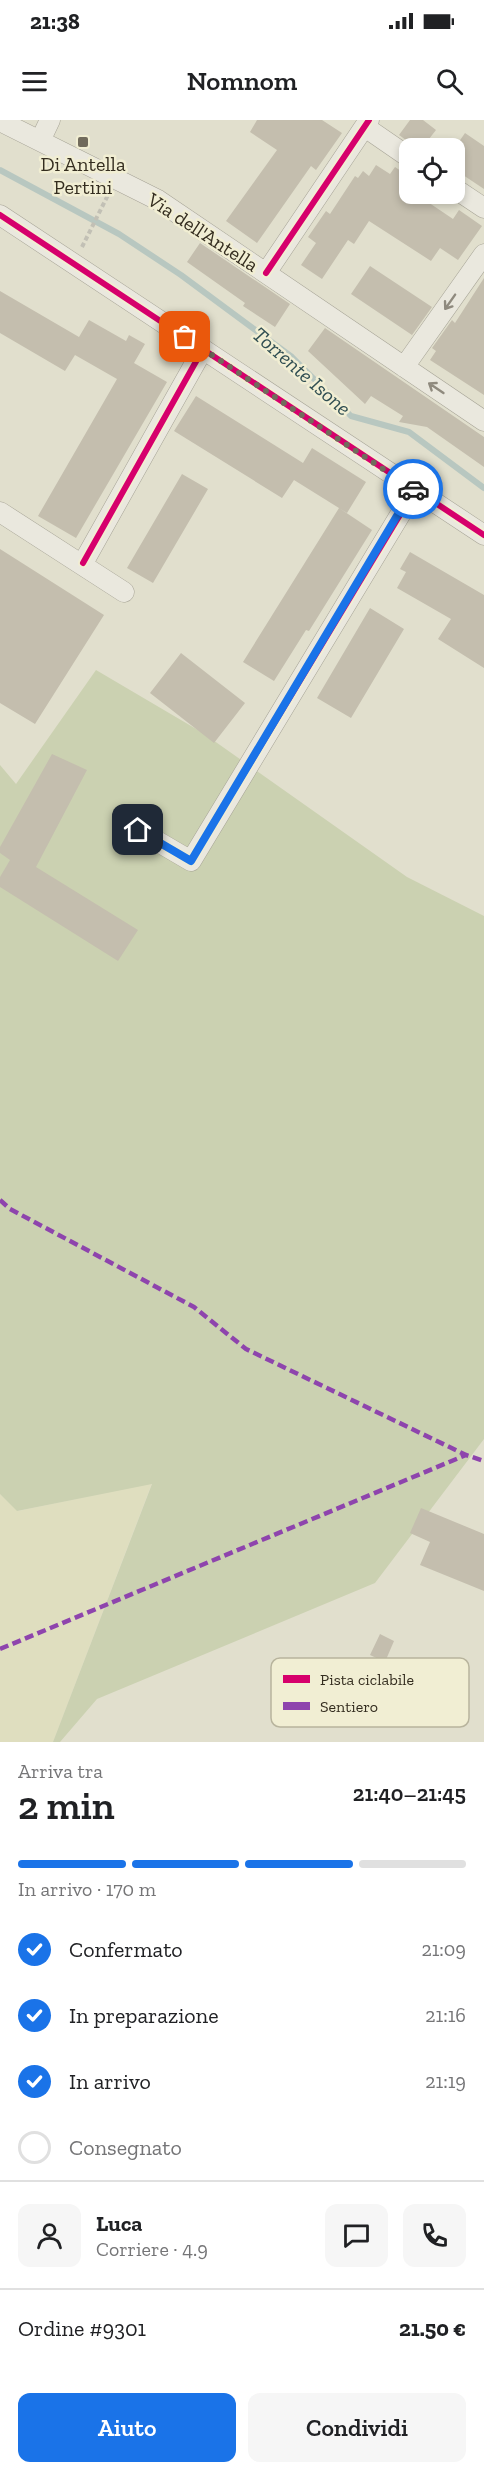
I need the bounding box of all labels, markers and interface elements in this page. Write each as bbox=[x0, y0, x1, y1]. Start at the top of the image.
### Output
text: 21:38 bbox=[30, 8, 80, 35]
icon: menu bbox=[18, 65, 51, 98]
text: Nomnom bbox=[187, 65, 297, 97]
icon: search bbox=[433, 65, 466, 98]
marker: Di Antella Pertini bbox=[76, 135, 90, 149]
map controls bbox=[399, 138, 465, 204]
button: locate bbox=[399, 138, 465, 204]
place label: Di Antella Pertini bbox=[40, 152, 126, 199]
street label: Via dell'Antella bbox=[142, 187, 263, 277]
one-way arrow bbox=[444, 293, 456, 309]
pin bbox=[159, 311, 210, 362]
icon: bag bbox=[168, 320, 201, 353]
water label: Torrente Isone bbox=[248, 321, 356, 421]
one-way arrow bbox=[428, 382, 444, 394]
courier bbox=[383, 459, 443, 519]
icon: car bbox=[397, 473, 430, 506]
pin bbox=[112, 804, 163, 855]
icon: home bbox=[121, 813, 154, 846]
legend bbox=[271, 1658, 469, 1727]
text: Pista ciclabile bbox=[320, 1670, 414, 1689]
text: Sentiero bbox=[320, 1697, 378, 1716]
text: Arriva tra bbox=[18, 1759, 103, 1783]
text: 21:40–21:45 bbox=[353, 1780, 466, 1807]
text: 2 min bbox=[18, 1782, 115, 1829]
text: In arrivo · 170 m bbox=[18, 1877, 156, 1901]
icon: check bbox=[18, 1933, 51, 1966]
text: Confermato bbox=[69, 1936, 183, 1963]
text: 21:09 bbox=[421, 1937, 466, 1961]
icon: check bbox=[18, 1999, 51, 2032]
text: In preparazione bbox=[69, 2002, 219, 2029]
text: 21:16 bbox=[425, 2003, 466, 2027]
icon: check bbox=[18, 2065, 51, 2098]
text: In arrivo bbox=[69, 2068, 151, 2095]
text: 21:19 bbox=[425, 2069, 466, 2093]
text: Consegnato bbox=[69, 2134, 182, 2161]
button: person bbox=[18, 2204, 81, 2267]
button: chat bbox=[325, 2204, 388, 2267]
button: phone bbox=[403, 2204, 466, 2267]
text: Luca bbox=[96, 2210, 142, 2237]
text: Corriere · 4.9 bbox=[96, 2237, 208, 2261]
text: Ordine #9301 bbox=[18, 2315, 146, 2342]
text: 21.50 € bbox=[399, 2315, 466, 2342]
button: Aiuto bbox=[18, 2393, 236, 2462]
button: Condividi bbox=[248, 2393, 466, 2462]

